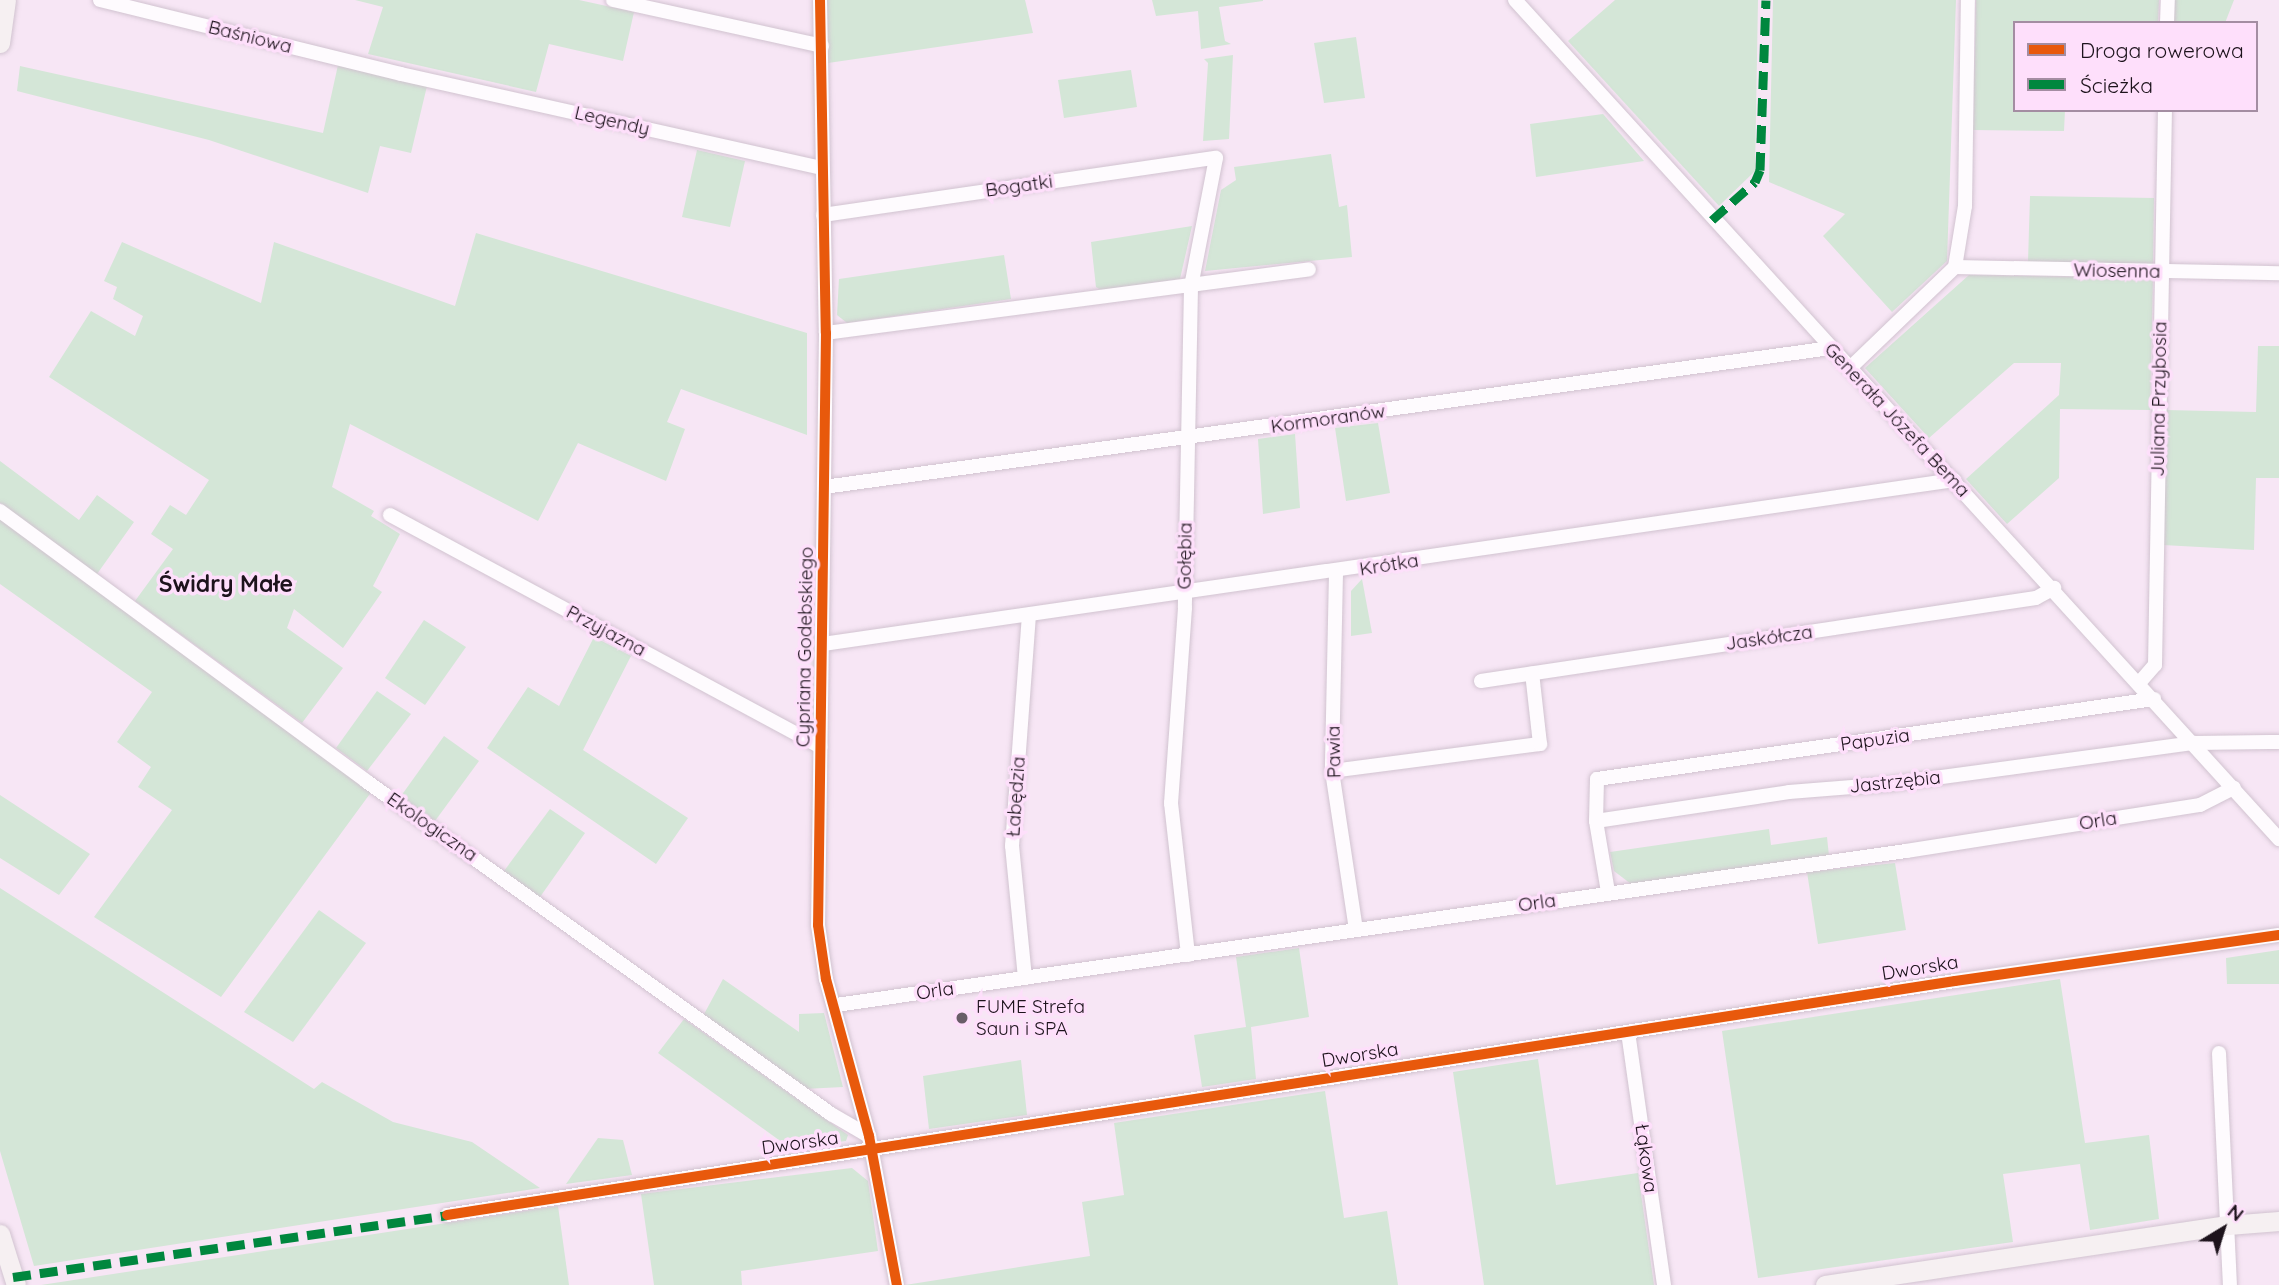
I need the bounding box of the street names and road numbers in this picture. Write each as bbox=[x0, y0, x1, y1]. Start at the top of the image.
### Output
street label: Baśniowa bbox=[206, 16, 294, 58]
street label: Legendy bbox=[572, 101, 652, 141]
street label: Bogatki bbox=[984, 170, 1054, 202]
street label: Wiosenna bbox=[2073, 259, 2161, 283]
street label: Juliana Przybosia bbox=[2146, 321, 2172, 477]
street label: Generała Józefa Bema bbox=[1820, 338, 1974, 502]
street label: Kormoranów bbox=[1269, 400, 1387, 438]
street label: Gołębia bbox=[1173, 522, 1197, 590]
street label: Cypriana Godebskiego bbox=[792, 547, 818, 747]
street label: Krótka bbox=[1358, 549, 1420, 581]
street label: Przyjazna bbox=[562, 601, 650, 661]
street label: Jaskółcza bbox=[1724, 621, 1814, 655]
street label: Papuzia bbox=[1839, 724, 1911, 756]
street label: Pawia bbox=[1322, 726, 1346, 778]
street label: Łabędzia bbox=[1002, 756, 1030, 838]
street label: Jastrzębia bbox=[1848, 766, 1942, 798]
street label: Ekologiczna bbox=[382, 788, 482, 866]
street label: Orla bbox=[2078, 807, 2118, 835]
street label: Orla bbox=[1517, 889, 1557, 917]
street label: Dworska bbox=[1880, 951, 1960, 985]
street label: Orla bbox=[915, 977, 955, 1005]
street label: Dworska bbox=[1320, 1038, 1400, 1072]
street label: Łąkowa bbox=[1630, 1122, 1662, 1194]
street label: Dworska bbox=[760, 1126, 840, 1160]

